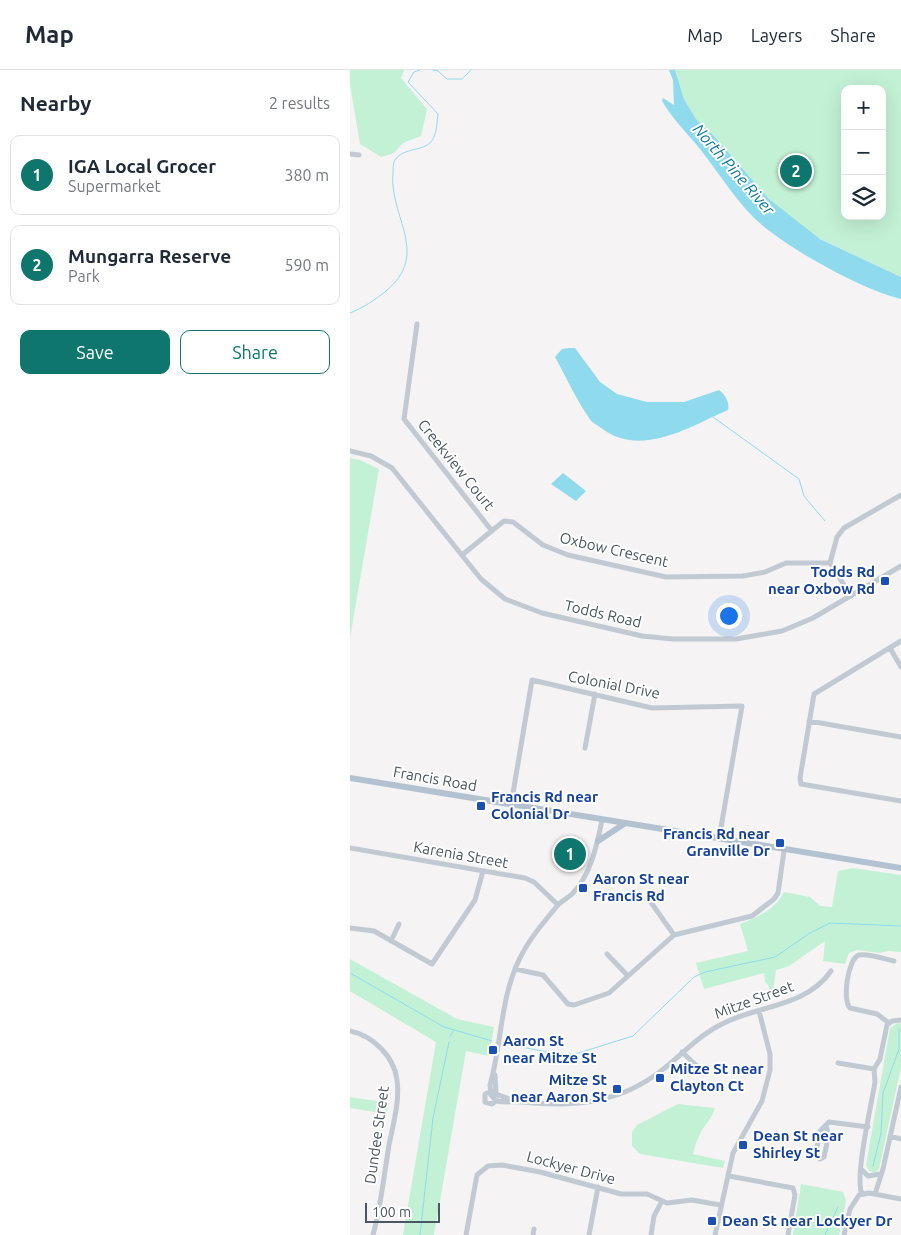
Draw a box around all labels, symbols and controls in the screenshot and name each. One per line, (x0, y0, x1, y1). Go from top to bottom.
text: Map (25, 21, 74, 48)
text: Map (687, 25, 723, 45)
text: Layers (751, 25, 802, 45)
text: Share (830, 25, 876, 45)
map controls (841, 85, 886, 220)
button: + (841, 85, 886, 130)
text: Nearby (20, 91, 91, 115)
text: 2 results (269, 94, 330, 112)
water label: North Pine River (690, 120, 779, 219)
button: − (841, 130, 886, 175)
pin: 2 (780, 152, 812, 190)
text: IGA Local Grocer (68, 155, 216, 177)
text: 1 (32, 166, 42, 184)
text: 380 m (284, 166, 329, 184)
button: layers (841, 175, 886, 220)
text: Supermarket (68, 177, 161, 195)
text: Mungarra Reserve (68, 245, 231, 267)
text: 2 (32, 256, 42, 274)
text: 590 m (284, 256, 329, 274)
text: Park (68, 267, 100, 285)
button: Save (20, 330, 170, 374)
button: Share (180, 330, 330, 374)
street label: Creekview Court (415, 416, 498, 513)
street label: Oxbow Crescent (558, 529, 670, 570)
place label: Todds Rd near Oxbow Rd (768, 563, 875, 597)
marker: Todds Rd near Oxbow Rd (879, 575, 891, 587)
street label: Todds Road (563, 596, 643, 631)
your location (716, 603, 742, 629)
street label: Colonial Drive (567, 667, 662, 702)
street label: Francis Road (392, 763, 478, 794)
place label: Francis Rd near Colonial Dr (491, 788, 599, 822)
marker: Francis Rd near Colonial Dr (475, 800, 487, 812)
place label: Francis Rd near Granville Dr (663, 825, 771, 859)
pin: 1 (554, 835, 586, 873)
marker: Francis Rd near Granville Dr (774, 837, 786, 849)
street label: Karenia Street (412, 838, 510, 871)
place label: Aaron St near Francis Rd (593, 870, 690, 904)
marker: Aaron St near Francis Rd (577, 882, 589, 894)
street label: Mitze Street (712, 977, 796, 1022)
place label: Aaron St near Mitze St (503, 1032, 597, 1066)
marker: Aaron St near Mitze St (487, 1044, 499, 1056)
place label: Mitze St near Clayton Ct (670, 1060, 764, 1094)
place label: Mitze St near Aaron St (511, 1071, 608, 1105)
marker: Mitze St near Clayton Ct (654, 1072, 666, 1084)
marker: Mitze St near Aaron St (611, 1083, 623, 1095)
street label: Dundee Street (361, 1085, 392, 1185)
place label: Dean St near Shirley St (753, 1127, 844, 1161)
marker: Dean St near Shirley St (737, 1139, 749, 1151)
street label: Lockyer Drive (525, 1148, 617, 1188)
scale bar (365, 1200, 440, 1223)
text: 100 m (372, 1204, 411, 1220)
place label: Dean St near Lockyer Dr (722, 1212, 893, 1229)
marker: Dean St near Lockyer Dr (706, 1215, 718, 1227)

